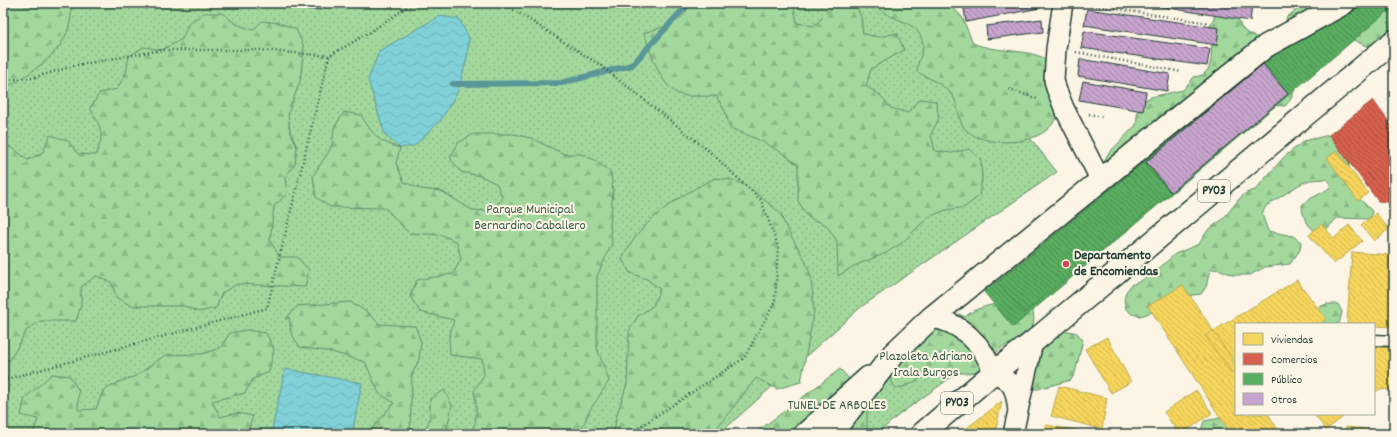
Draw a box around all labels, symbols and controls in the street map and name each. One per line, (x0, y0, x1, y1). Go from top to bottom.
road number: PY03 (1198, 180, 1230, 202)
park label: Parque Municipal Bernardino Caballero (474, 200, 586, 236)
place label: Departamento de Encomiendas (1074, 246, 1159, 282)
marker: Departamento de Encomiendas (1061, 259, 1071, 269)
legend (1235, 323, 1375, 415)
text: Viviendas (1271, 332, 1313, 349)
park label: Plazoleta Adriano Irala Burgos (879, 347, 973, 383)
text: Comercios (1271, 352, 1318, 369)
text: Público (1271, 372, 1302, 389)
road number: PY03 (941, 392, 973, 414)
text: Otros (1271, 392, 1297, 409)
park label: TUNEL DE ARBOLES (788, 396, 886, 416)

